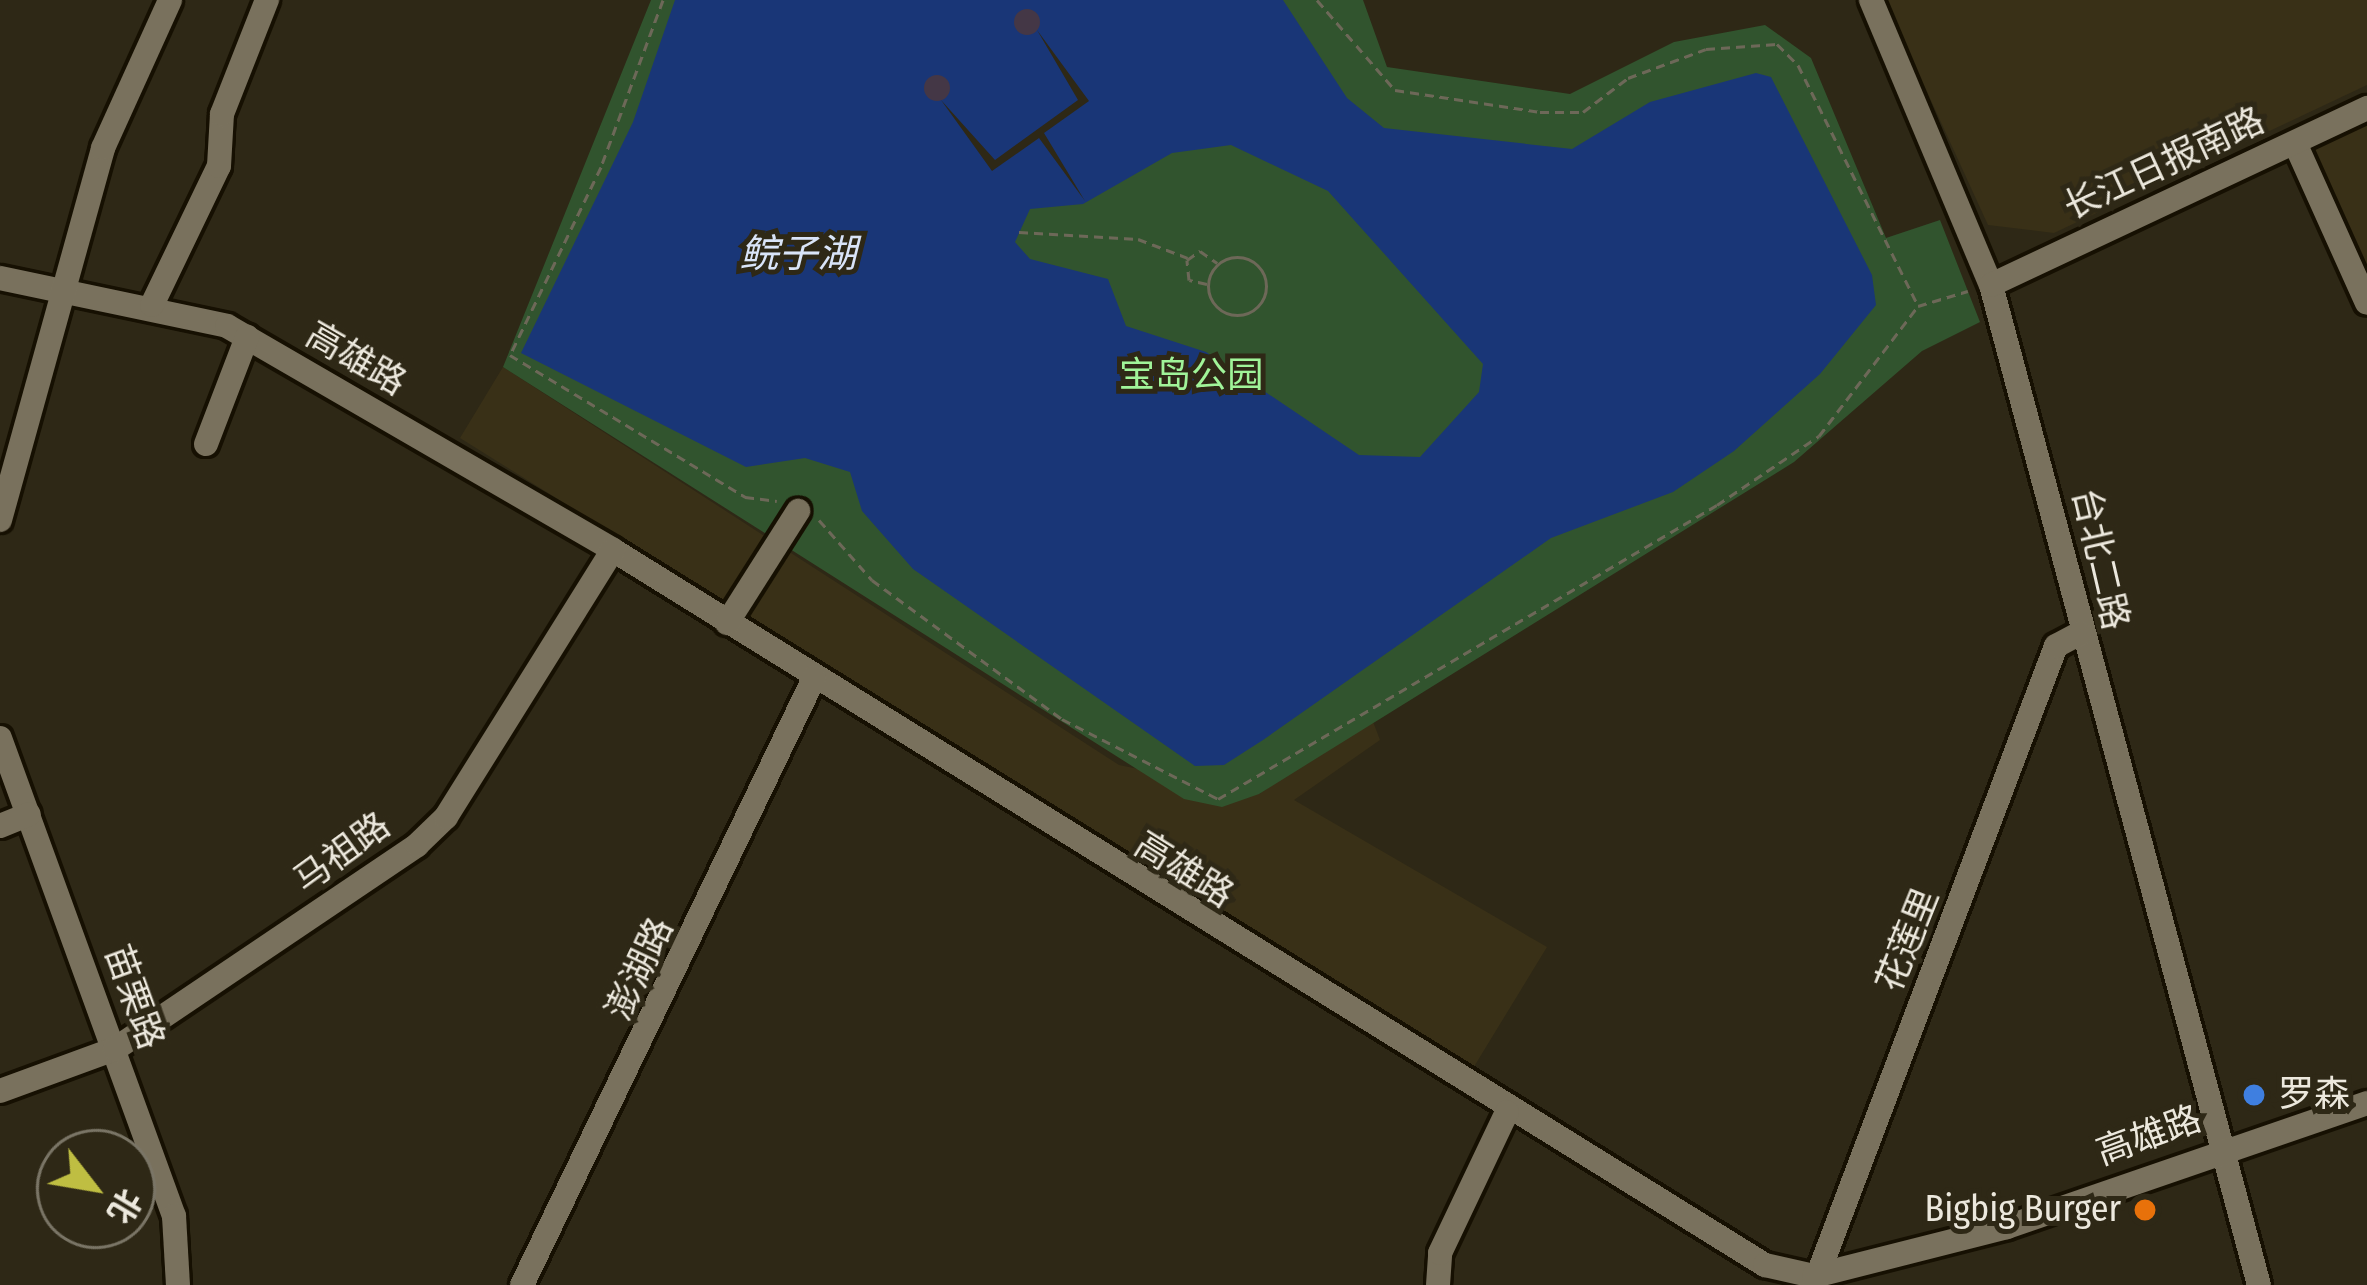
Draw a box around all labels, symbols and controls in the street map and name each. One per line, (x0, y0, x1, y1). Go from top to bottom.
street label: 长江日报南路 (2057, 99, 2271, 229)
water label: 鲩子湖 (740, 231, 856, 277)
street label: 高雄路 (298, 313, 414, 405)
park label: 宝岛公园 (1119, 354, 1263, 398)
street label: 台北二路 (2063, 484, 2137, 634)
street label: 马祖路 (286, 804, 398, 902)
street label: 高雄路 (1127, 823, 1241, 917)
street label: 花莲里 (1868, 882, 1948, 998)
street label: 澎湖路 (598, 911, 682, 1027)
street label: 苗栗路 (95, 939, 173, 1055)
place label: 罗森 (2278, 1073, 2350, 1117)
marker: 罗森 (2241, 1082, 2267, 1108)
street label: 高雄路 (2091, 1097, 2207, 1175)
north arrow (36, 1129, 156, 1249)
text: 北 (99, 1182, 150, 1230)
place label: Bigbig Burger (1924, 1188, 2121, 1232)
marker: Bigbig Burger (2132, 1197, 2158, 1223)

